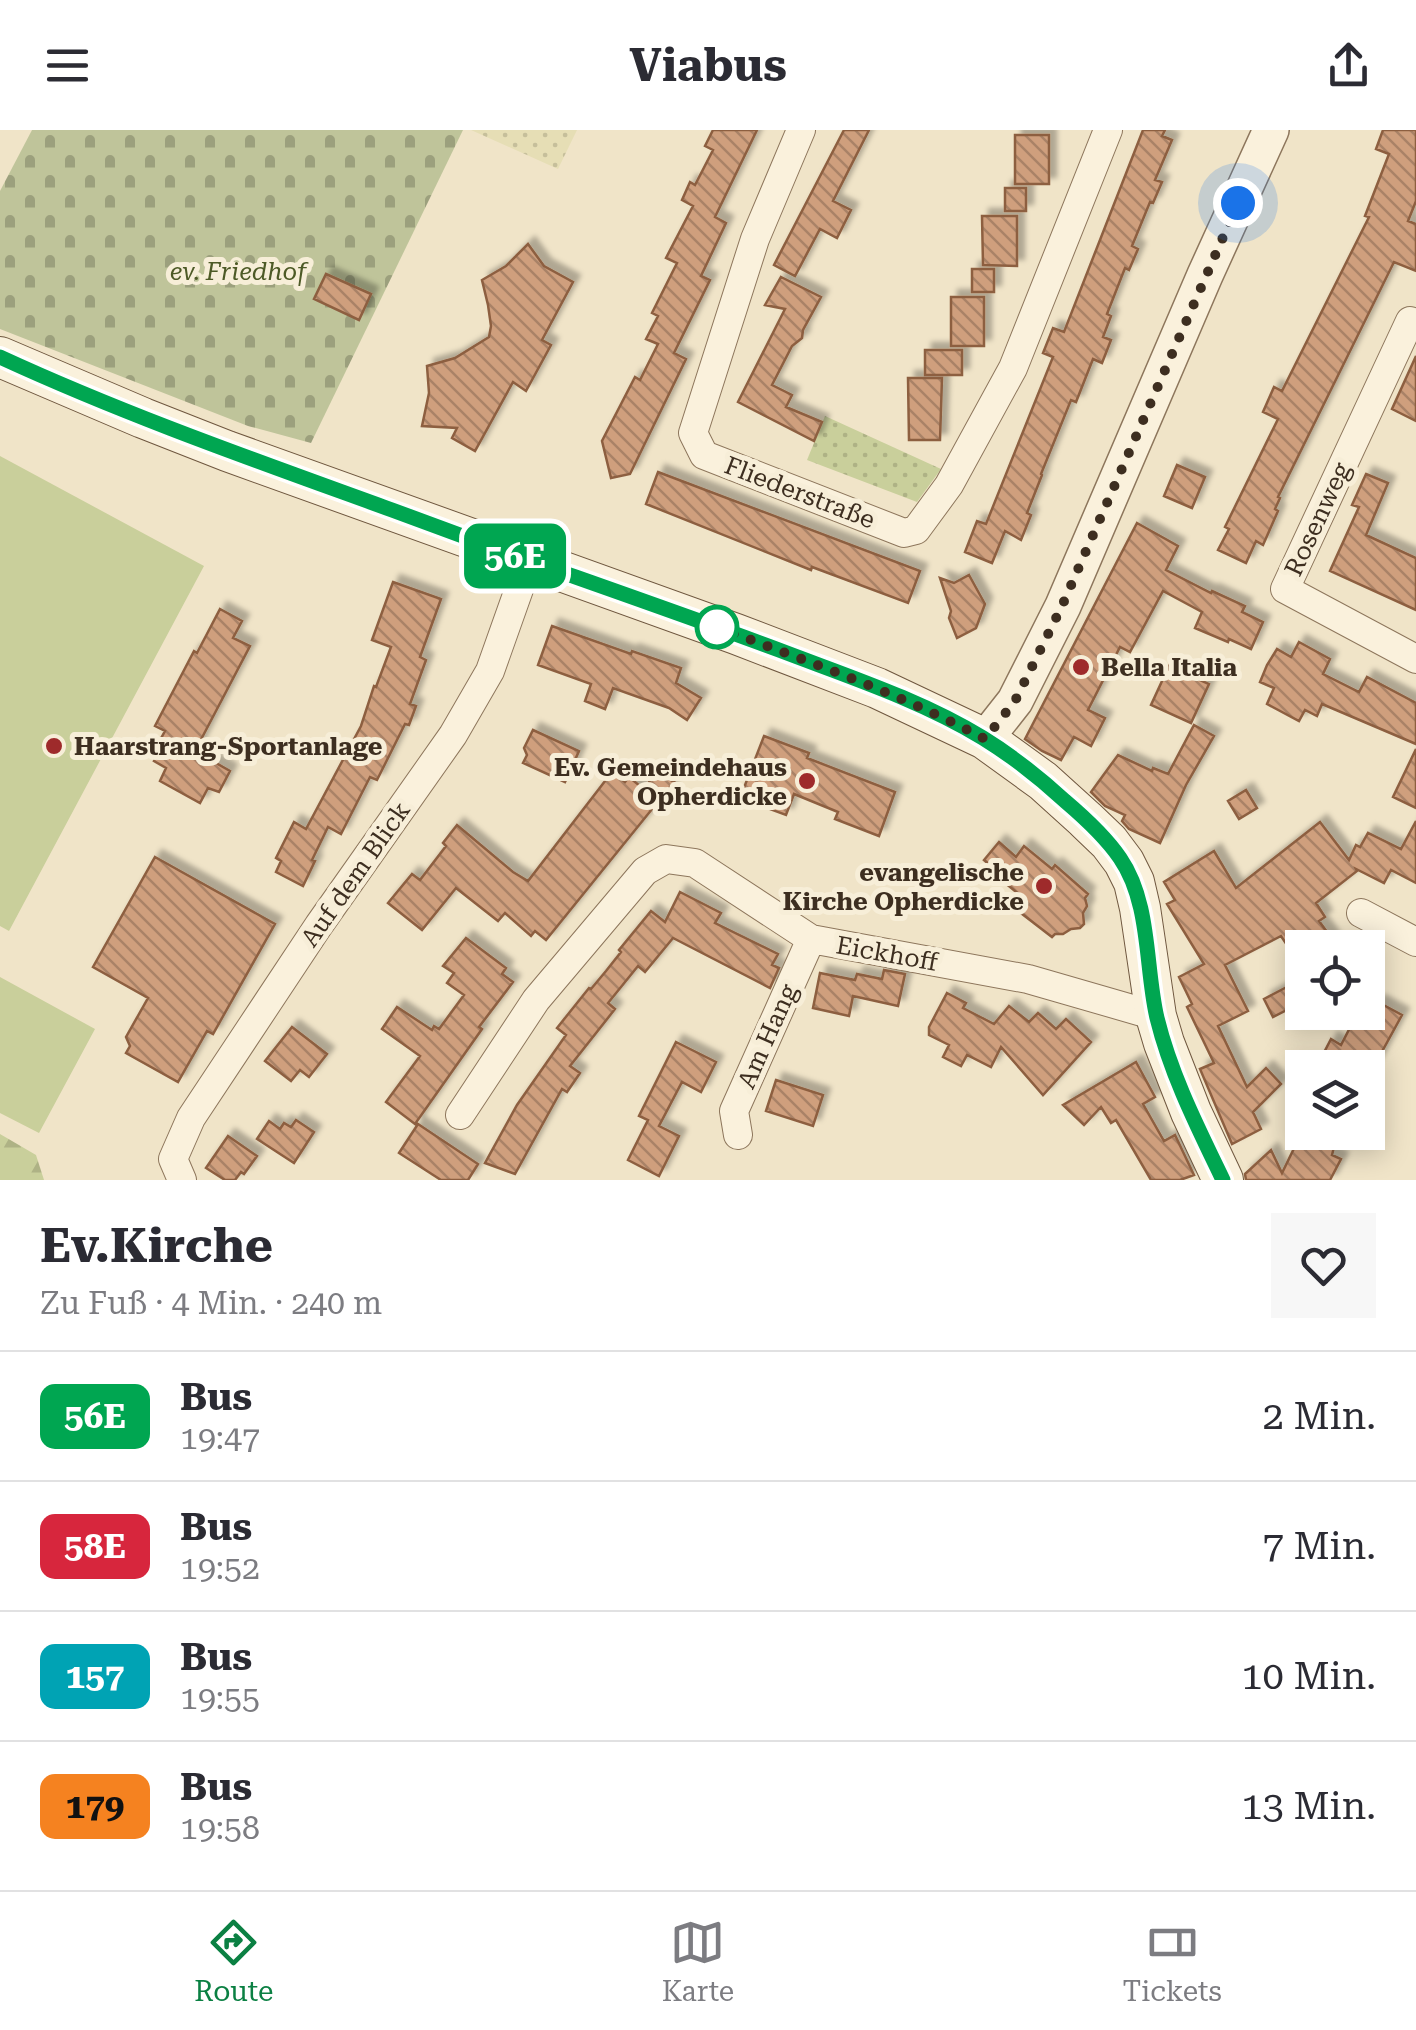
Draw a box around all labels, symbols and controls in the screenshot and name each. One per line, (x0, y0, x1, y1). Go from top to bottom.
icon: menu (40, 38, 95, 93)
icon: share (1321, 38, 1376, 93)
text: Viabus (629, 39, 787, 92)
your location (1213, 178, 1263, 228)
park label: ev. Friedhof (170, 257, 309, 286)
street label: Fliederstraße (721, 450, 879, 534)
street label: Rosenweg (1279, 457, 1357, 580)
line badge: 56E (458, 524, 572, 588)
text: 56E (484, 536, 546, 577)
unlabelled marker (696, 606, 738, 648)
place label: Bella Italia (1101, 653, 1237, 682)
marker: Bella Italia (1070, 656, 1092, 678)
place label: Haarstrang-Sportanlage (74, 732, 382, 761)
marker: Haarstrang-Sportanlage (43, 735, 65, 757)
place label: Ev. Gemeindehaus Opherdicke (554, 753, 787, 811)
marker: Ev. Gemeindehaus Opherdicke (796, 770, 818, 792)
street label: Auf dem Blick (295, 796, 416, 952)
place label: evangelische Kirche Opherdicke (783, 858, 1024, 916)
marker: evangelische Kirche Opherdicke (1033, 875, 1055, 897)
street label: Eickhoff (834, 930, 941, 977)
map controls (1285, 930, 1385, 1150)
button: locate (1285, 930, 1385, 1030)
street label: Am Hang (732, 979, 804, 1093)
button: layers (1285, 1050, 1385, 1150)
button: heart (1271, 1213, 1376, 1318)
text: Ev.Kirche (40, 1218, 273, 1274)
text: Zu Fuß · 4 Min. · 240 m (40, 1284, 382, 1322)
text: Bus (180, 1375, 252, 1419)
text: 2 Min. (1262, 1394, 1376, 1438)
text: 56E (64, 1396, 126, 1437)
text: 19:47 (180, 1419, 260, 1457)
text: Bus (180, 1505, 252, 1549)
text: 7 Min. (1262, 1524, 1376, 1568)
text: 58E (64, 1526, 126, 1567)
text: 19:52 (180, 1549, 260, 1587)
text: Bus (180, 1635, 252, 1679)
text: 10 Min. (1241, 1654, 1376, 1698)
text: 157 (66, 1656, 124, 1697)
text: 19:55 (180, 1679, 260, 1717)
text: Bus (180, 1765, 252, 1809)
text: 13 Min. (1241, 1784, 1376, 1828)
text: 179 (66, 1786, 124, 1827)
text: 19:58 (180, 1809, 260, 1847)
tab: Route (194, 1915, 273, 2008)
tab: Karte (662, 1915, 734, 2008)
tab: Tickets (1122, 1915, 1222, 2008)

